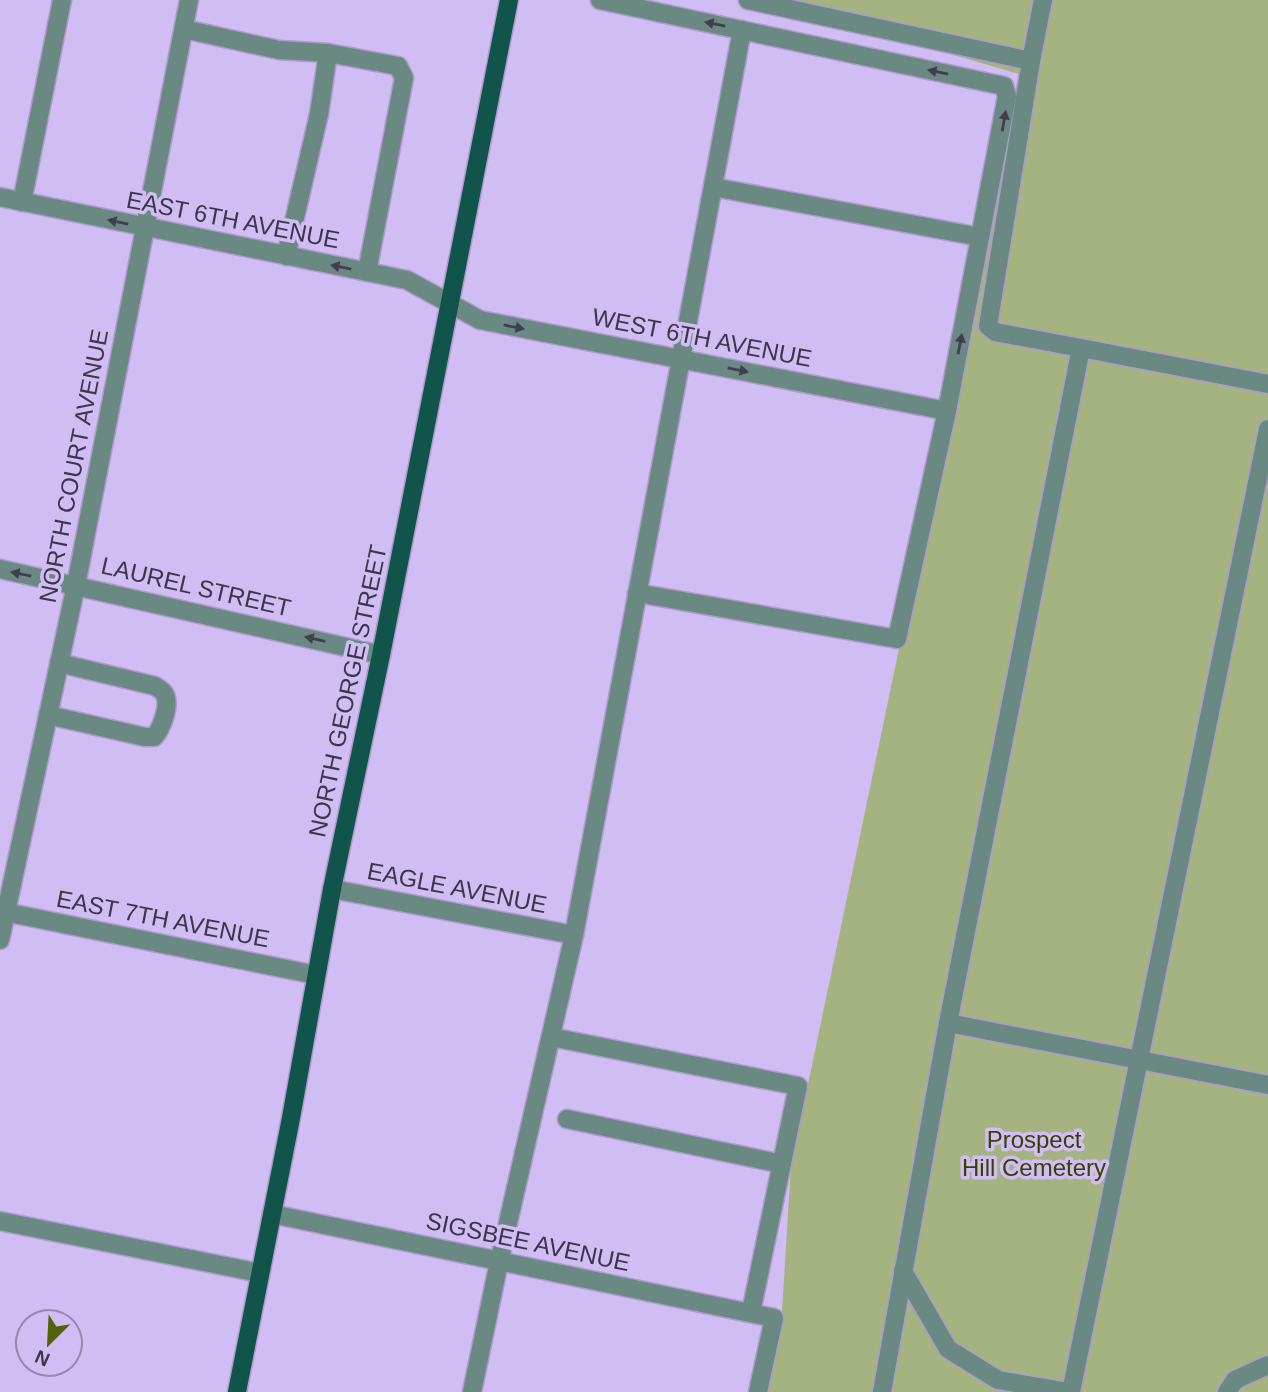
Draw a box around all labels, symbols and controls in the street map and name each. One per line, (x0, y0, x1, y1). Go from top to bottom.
one-way arrow (704, 19, 726, 30)
one-way arrow (927, 66, 949, 77)
one-way arrow (998, 110, 1009, 132)
street label: EAST 6TH AVENUE (124, 186, 342, 253)
one-way arrow (107, 217, 129, 228)
one-way arrow (330, 261, 352, 272)
street label: WEST 6TH AVENUE (590, 303, 814, 372)
one-way arrow (503, 321, 525, 332)
street label: NORTH COURT AVENUE (34, 327, 113, 605)
one-way arrow (955, 333, 966, 355)
one-way arrow (727, 365, 749, 376)
street label: NORTH GEORGE STREET (303, 542, 392, 840)
street label: LAUREL STREET (99, 552, 294, 622)
one-way arrow (10, 568, 32, 579)
one-way arrow (304, 634, 326, 645)
street label: EAGLE AVENUE (365, 857, 549, 918)
street label: EAST 7TH AVENUE (54, 885, 272, 952)
park label: Prospect Hill Cemetery (962, 1126, 1106, 1181)
street label: SIGSBEE AVENUE (424, 1207, 632, 1276)
north arrow (14, 1308, 84, 1378)
text: N (32, 1346, 53, 1370)

